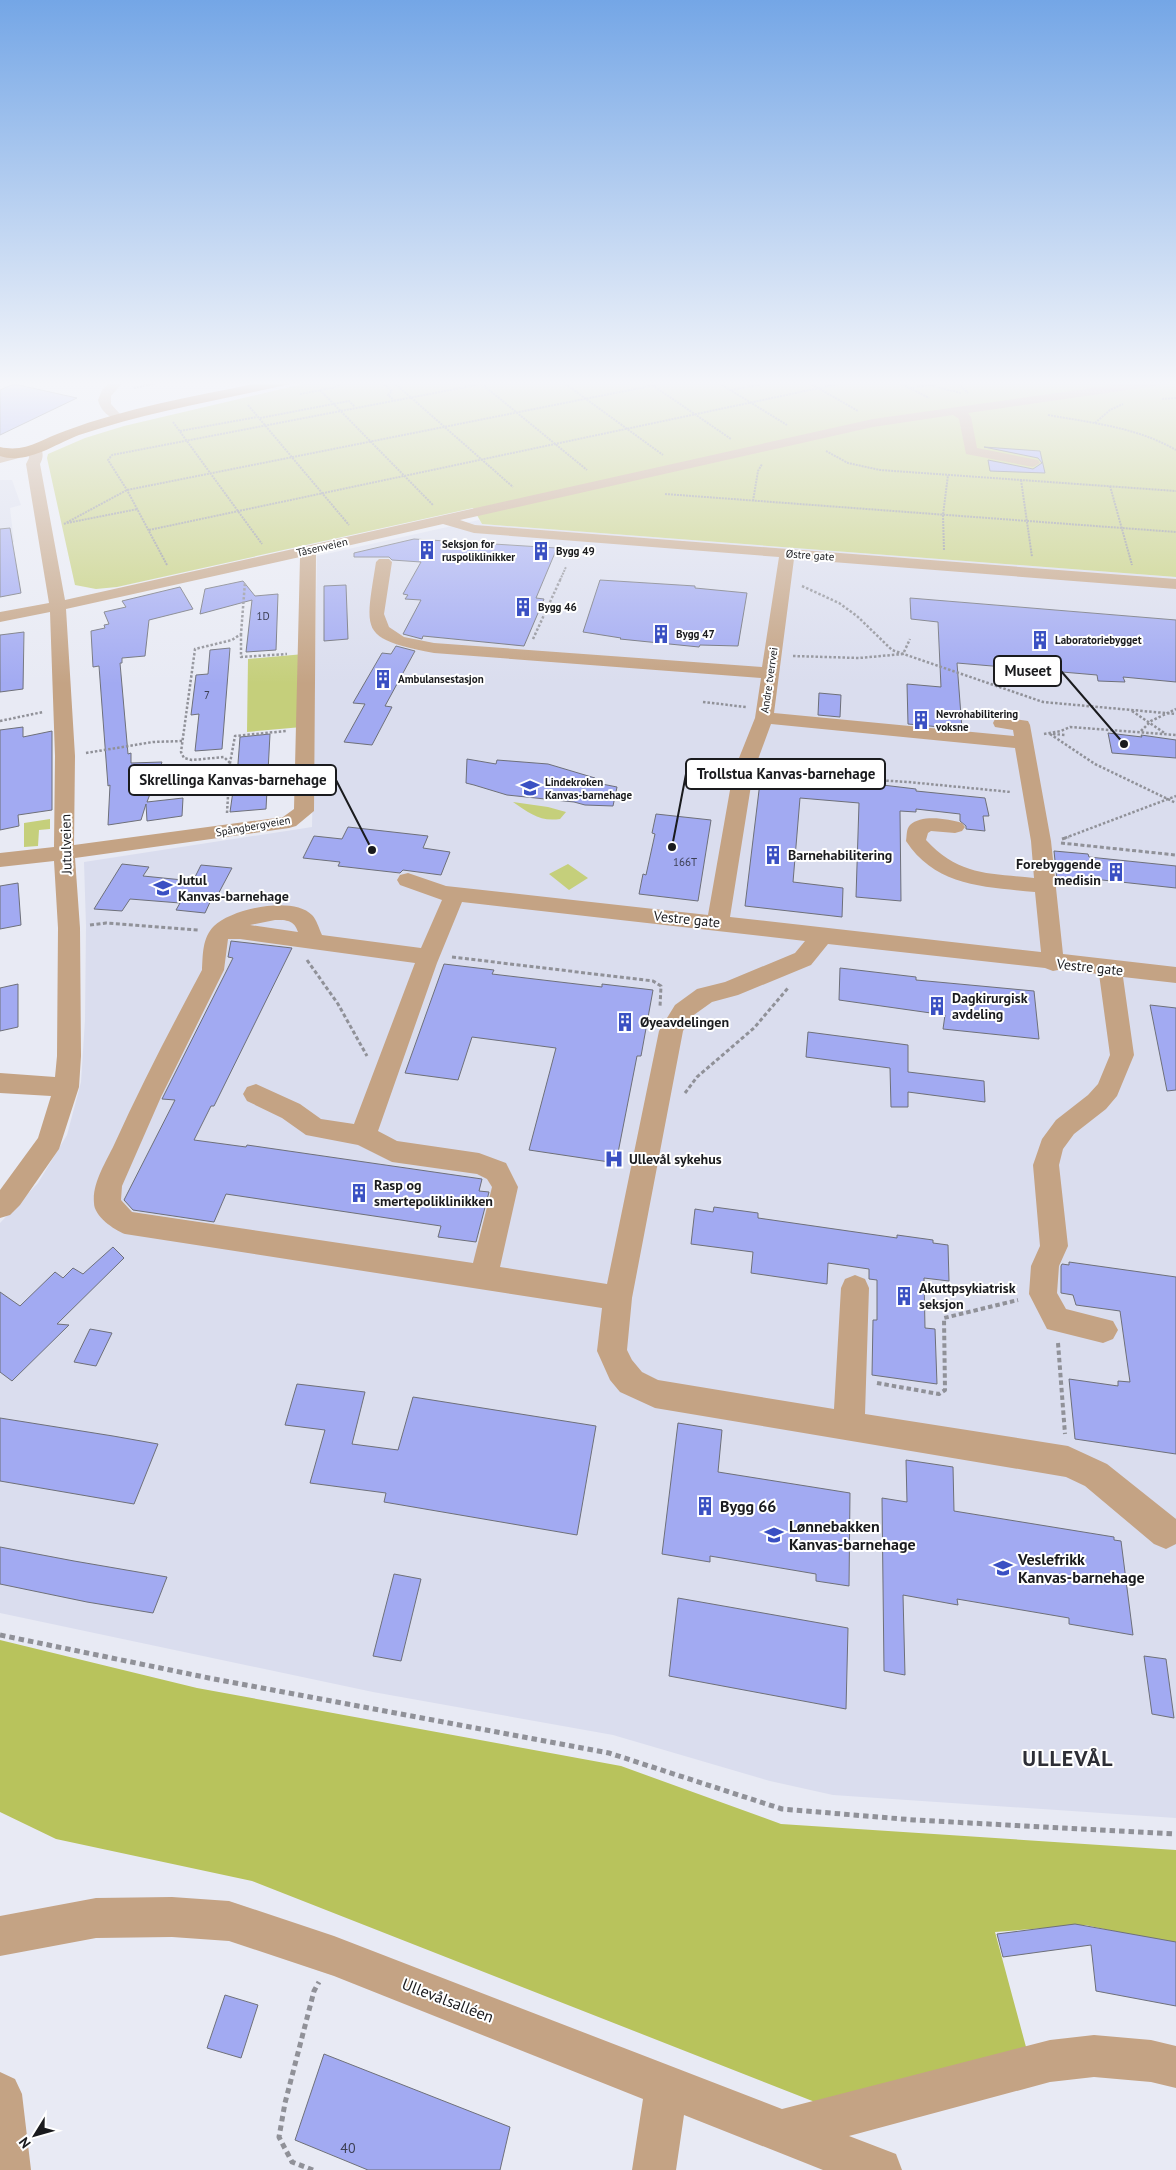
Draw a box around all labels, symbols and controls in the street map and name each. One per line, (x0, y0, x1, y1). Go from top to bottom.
street label: Tåsenveien (295, 534, 349, 560)
place label: Seksjon for ruspoliklinikker (442, 537, 515, 564)
building icon: Seksjon for ruspoliklinikker (416, 539, 438, 561)
building icon: Bygg 49 (530, 540, 552, 562)
place label: Bygg 49 (556, 544, 595, 558)
street label: Østre gate (785, 546, 835, 564)
building icon: Bygg 46 (512, 596, 534, 618)
place label: Bygg 46 (538, 600, 577, 614)
house number: 1D (256, 609, 270, 623)
building icon: Bygg 47 (650, 623, 672, 645)
place label: Bygg 47 (676, 627, 715, 641)
building icon: Laboratoriebygget (1029, 629, 1051, 651)
place label: Laboratoriebygget (1055, 633, 1142, 647)
street label: Andre tverrvei (757, 646, 781, 714)
callout: Museet (994, 656, 1061, 686)
text: Museet (1005, 661, 1052, 680)
building icon: Ambulansestasjon (372, 668, 394, 690)
place label: Ambulansestasjon (398, 672, 484, 686)
house number: 7 (204, 688, 210, 702)
place label: Nevrohabilitering voksne (935, 707, 1018, 734)
building icon: Nevrohabilitering voksne (910, 709, 932, 731)
callout: Trollstua Kanvas-barnehage (686, 759, 885, 789)
text: Trollstua Kanvas-barnehage (697, 764, 876, 783)
callout: Skrellinga Kanvas-barnehage (129, 765, 336, 795)
text: Skrellinga Kanvas-barnehage (139, 770, 327, 789)
place label: Lindekroken Kanvas-barnehage (545, 775, 632, 802)
school or university icon: Lindekroken Kanvas-barnehage (519, 777, 541, 799)
street label: Spångbergveien (215, 813, 291, 839)
street label: Jutulveien (56, 814, 76, 875)
building icon: Barnehabilitering (762, 844, 784, 866)
place label: Barnehabilitering (788, 846, 892, 864)
house number: 166T (673, 855, 697, 869)
place label: Forebyggende medisin (1016, 855, 1101, 889)
building icon: Forebyggende medisin (1105, 861, 1127, 883)
place label: Jutul Kanvas-barnehage (177, 871, 289, 905)
school or university icon: Jutul Kanvas-barnehage (152, 877, 174, 899)
street label: Vestre gate (652, 906, 721, 931)
street label: Vestre gate (1055, 954, 1124, 979)
place label: Dagkirurgisk avdeling (952, 989, 1028, 1023)
building icon: Dagkirurgisk avdeling (926, 995, 948, 1017)
building icon: Øyeavdelingen (614, 1011, 636, 1033)
place label: Øyeavdelingen (640, 1013, 729, 1031)
hospital icon: Ullevål sykehus (603, 1148, 625, 1170)
place label: Ullevål sykehus (629, 1150, 722, 1168)
place label: Rasp og smertepoliklinikken (374, 1176, 493, 1210)
building icon: Rasp og smertepoliklinikken (348, 1182, 370, 1204)
place label: Akuttpsykiatrisk seksjon (919, 1279, 1016, 1313)
building icon: Akuttpsykiatrisk seksjon (893, 1285, 915, 1307)
building icon: Bygg 66 (694, 1495, 716, 1517)
place label: Bygg 66 (720, 1496, 776, 1516)
place label: Lønnebakken Kanvas-barnehage (789, 1516, 916, 1554)
school or university icon: Lønnebakken Kanvas-barnehage (763, 1524, 785, 1546)
place label: Veslefrikk Kanvas-barnehage (1017, 1549, 1145, 1587)
school or university icon: Veslefrikk Kanvas-barnehage (992, 1557, 1014, 1579)
district label: ULLEVÅL (1022, 1744, 1114, 1772)
street label: Ullevålsalléen (399, 1973, 497, 2027)
north arrow (10, 2110, 60, 2160)
text: N (15, 2134, 35, 2152)
house number: 40 (340, 2139, 356, 2157)

